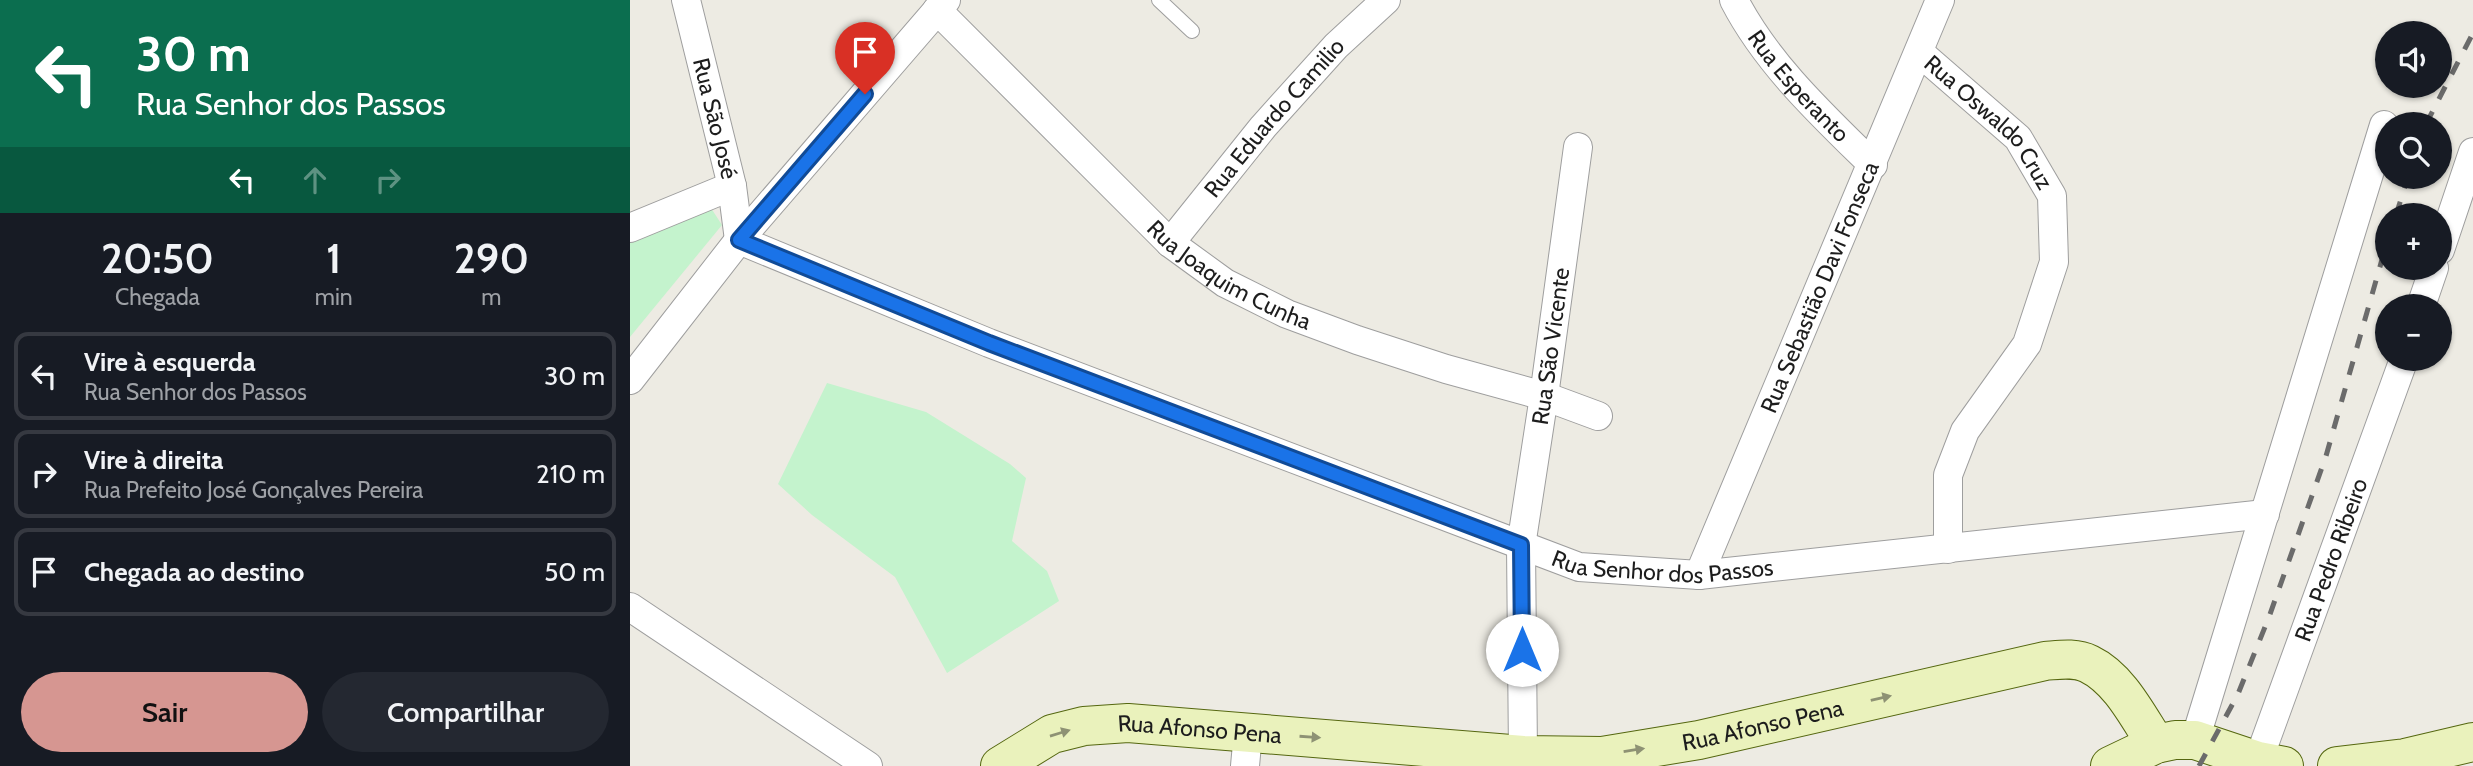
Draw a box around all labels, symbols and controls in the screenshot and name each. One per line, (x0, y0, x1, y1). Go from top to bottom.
map controls (2375, 21, 2452, 371)
button: sound (2375, 21, 2452, 98)
pin (835, 22, 895, 94)
text: 30 m (136, 24, 251, 83)
street label: Rua Esperanto (1742, 25, 1855, 148)
icon: left (21, 28, 112, 119)
street label: Rua Eduardo Camilio (1198, 32, 1350, 203)
icon: arrive (846, 33, 884, 71)
street label: Rua Oswaldo Cruz (1919, 49, 2059, 195)
street label: Rua São José (687, 55, 744, 182)
text: Rua Senhor dos Passos (136, 84, 446, 123)
button: search (2375, 112, 2452, 189)
street label: Rua Sebastião Davi Fonseca (1755, 157, 1885, 417)
icon: left (223, 161, 261, 199)
icon: ahead (296, 161, 334, 199)
icon: right (369, 161, 407, 199)
button: + (2375, 203, 2452, 280)
street label: Rua Joaquim Cunha (1141, 214, 1315, 336)
text: 20:50 (101, 232, 214, 284)
text: 1 (326, 232, 341, 284)
text: 290 (454, 232, 529, 284)
street label: Rua São Vicente (1526, 266, 1575, 427)
text: Chegada (115, 283, 200, 311)
text: min (315, 283, 353, 311)
text: m (481, 283, 501, 311)
button: − (2375, 294, 2452, 371)
text: Vire à esquerda (84, 346, 256, 378)
icon: left (25, 357, 63, 395)
text: 30 m (544, 360, 605, 392)
text: Rua Senhor dos Passos (84, 378, 307, 406)
text: Vire à direita (84, 444, 224, 476)
icon: right (25, 455, 63, 493)
text: 210 m (536, 458, 605, 490)
street label: Rua Pedro Ribeiro (2289, 474, 2374, 645)
text: Rua Prefeito José Gonçalves Pereira (84, 476, 423, 504)
street label: Rua Senhor dos Passos (1548, 544, 1775, 589)
icon: arrive (25, 553, 63, 591)
text: Chegada ao destino (84, 556, 304, 588)
text: 50 m (544, 556, 605, 588)
position arrow (1485, 613, 1559, 687)
button: Sair (21, 672, 308, 752)
button: Compartilhar (322, 672, 609, 752)
one-way arrow (1870, 693, 1892, 704)
street label: Rua Afonso Pena (1680, 694, 1846, 757)
street label: Rua Afonso Pena (1117, 709, 1283, 749)
one-way arrow (1049, 728, 1070, 738)
one-way arrow (1299, 732, 1321, 743)
one-way arrow (1623, 744, 1645, 755)

